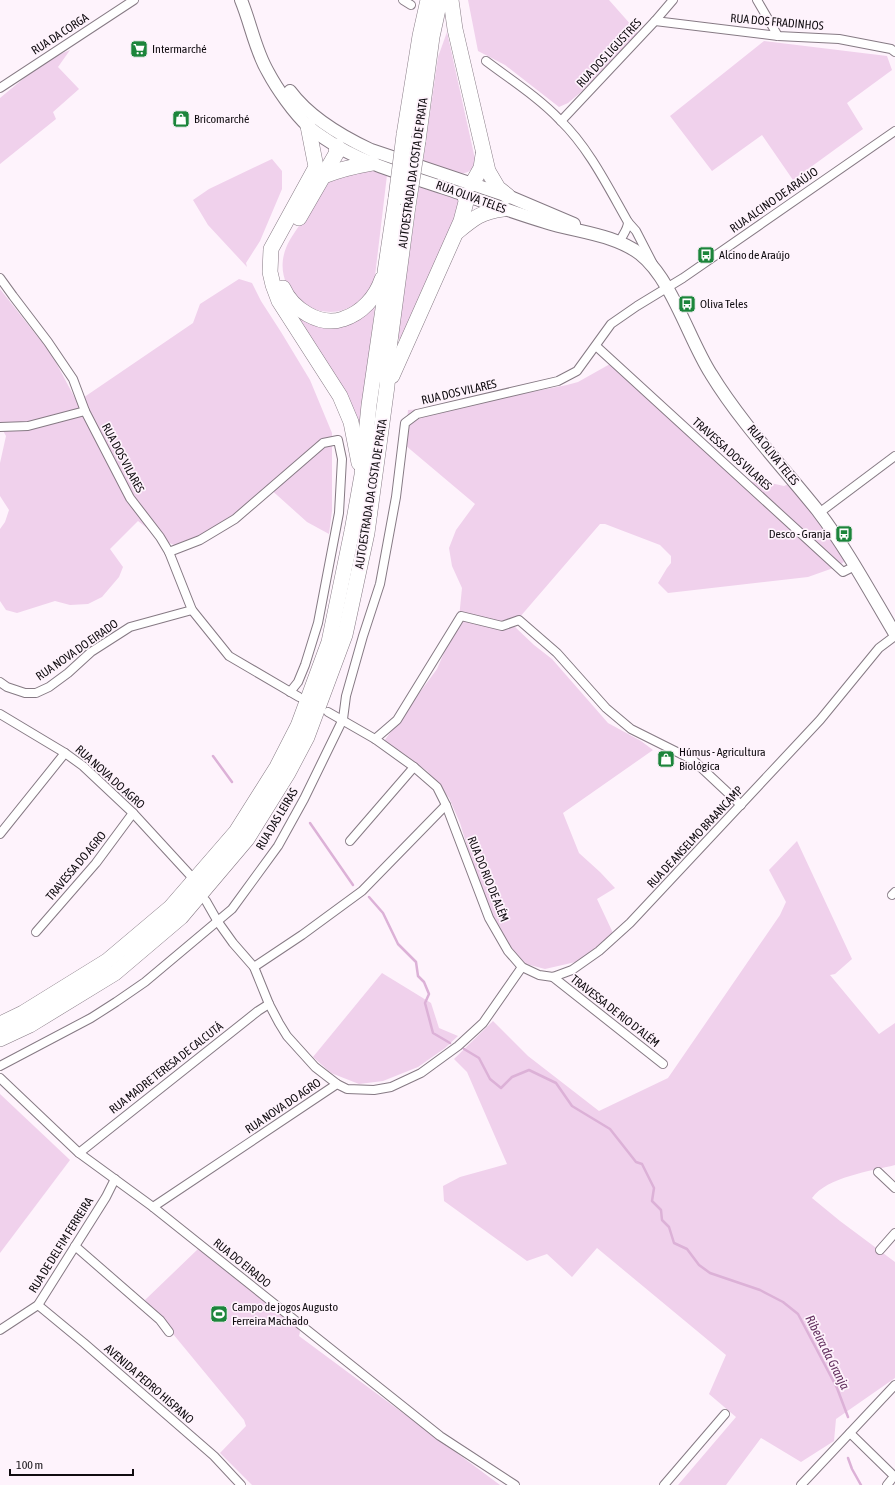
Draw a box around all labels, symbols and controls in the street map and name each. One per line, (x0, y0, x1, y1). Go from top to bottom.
street label: RUA DA CORGA (29, 10, 91, 58)
street label: RUA DOS FRADINHOS (730, 11, 824, 33)
street label: RUA DOS LIGUSTRES (574, 16, 644, 90)
supermarket icon: Intermarché (129, 39, 149, 59)
place label: Intermarché (152, 42, 207, 56)
street label: AUTOESTRADA DA COSTA DE PRATA (396, 97, 431, 249)
shop icon: Bricomarché (171, 109, 191, 129)
place label: Bricomarché (194, 112, 250, 126)
street label: RUA ALCINO DE ARAÚJO (727, 164, 821, 236)
street label: RUA OLIVA TELES (434, 178, 508, 216)
bus stop icon: Alcino de Araújo (696, 245, 716, 265)
place label: Alcino de Araújo (719, 248, 790, 262)
bus stop icon: Oliva Teles (677, 294, 697, 314)
place label: Oliva Teles (700, 297, 748, 311)
street label: RUA DOS VILARES (420, 377, 498, 407)
street label: TRAVESSA DOS VILARES (690, 415, 774, 493)
street label: AUTOESTRADA DA COSTA DE PRATA (352, 418, 390, 570)
street label: RUA DOS VILARES (99, 421, 147, 495)
street label: RUA OLIVA TELES (744, 422, 802, 488)
bus stop icon: Desco - Granja (834, 524, 854, 544)
place label: Desco - Granja (769, 527, 831, 541)
street label: RUA NOVA DO EIRADO (33, 616, 121, 684)
street label: RUA NOVA DO AGRO (73, 742, 147, 812)
place label: Húmus - Agricultura Biológica (679, 745, 766, 773)
shop icon: Húmus - Agricultura Biológica (656, 749, 676, 769)
street label: RUA DE ANSELMO BRAANCAMP (644, 783, 746, 891)
street label: RUA DAS LEIRAS (253, 786, 301, 852)
street label: TRAVESSA DO AGRO (43, 829, 109, 903)
street label: RUA DO RIO DE ALÉM (464, 834, 512, 924)
street label: TRAVESSA DE RIO D´ALÉM (568, 972, 662, 1050)
street label: RUA MADRE TERESA DE CALCUTÁ (106, 1019, 226, 1117)
street label: RUA NOVA DO AGRO (243, 1076, 323, 1136)
street label: RUA DE DELFIM FERREIRA (26, 1194, 96, 1295)
street label: RUA DO EIRADO (210, 1236, 274, 1290)
place label: Campo de jogos Augusto Ferreira Machado (232, 1300, 338, 1328)
sports icon: Campo de jogos Augusto Ferreira Machado (209, 1304, 229, 1324)
water label: Ribeira da Granja (802, 1312, 853, 1392)
street label: AVENIDA PEDRO HISPANO (102, 1341, 196, 1427)
scale bar (10, 1451, 133, 1477)
text: 100 m (16, 1458, 43, 1472)

